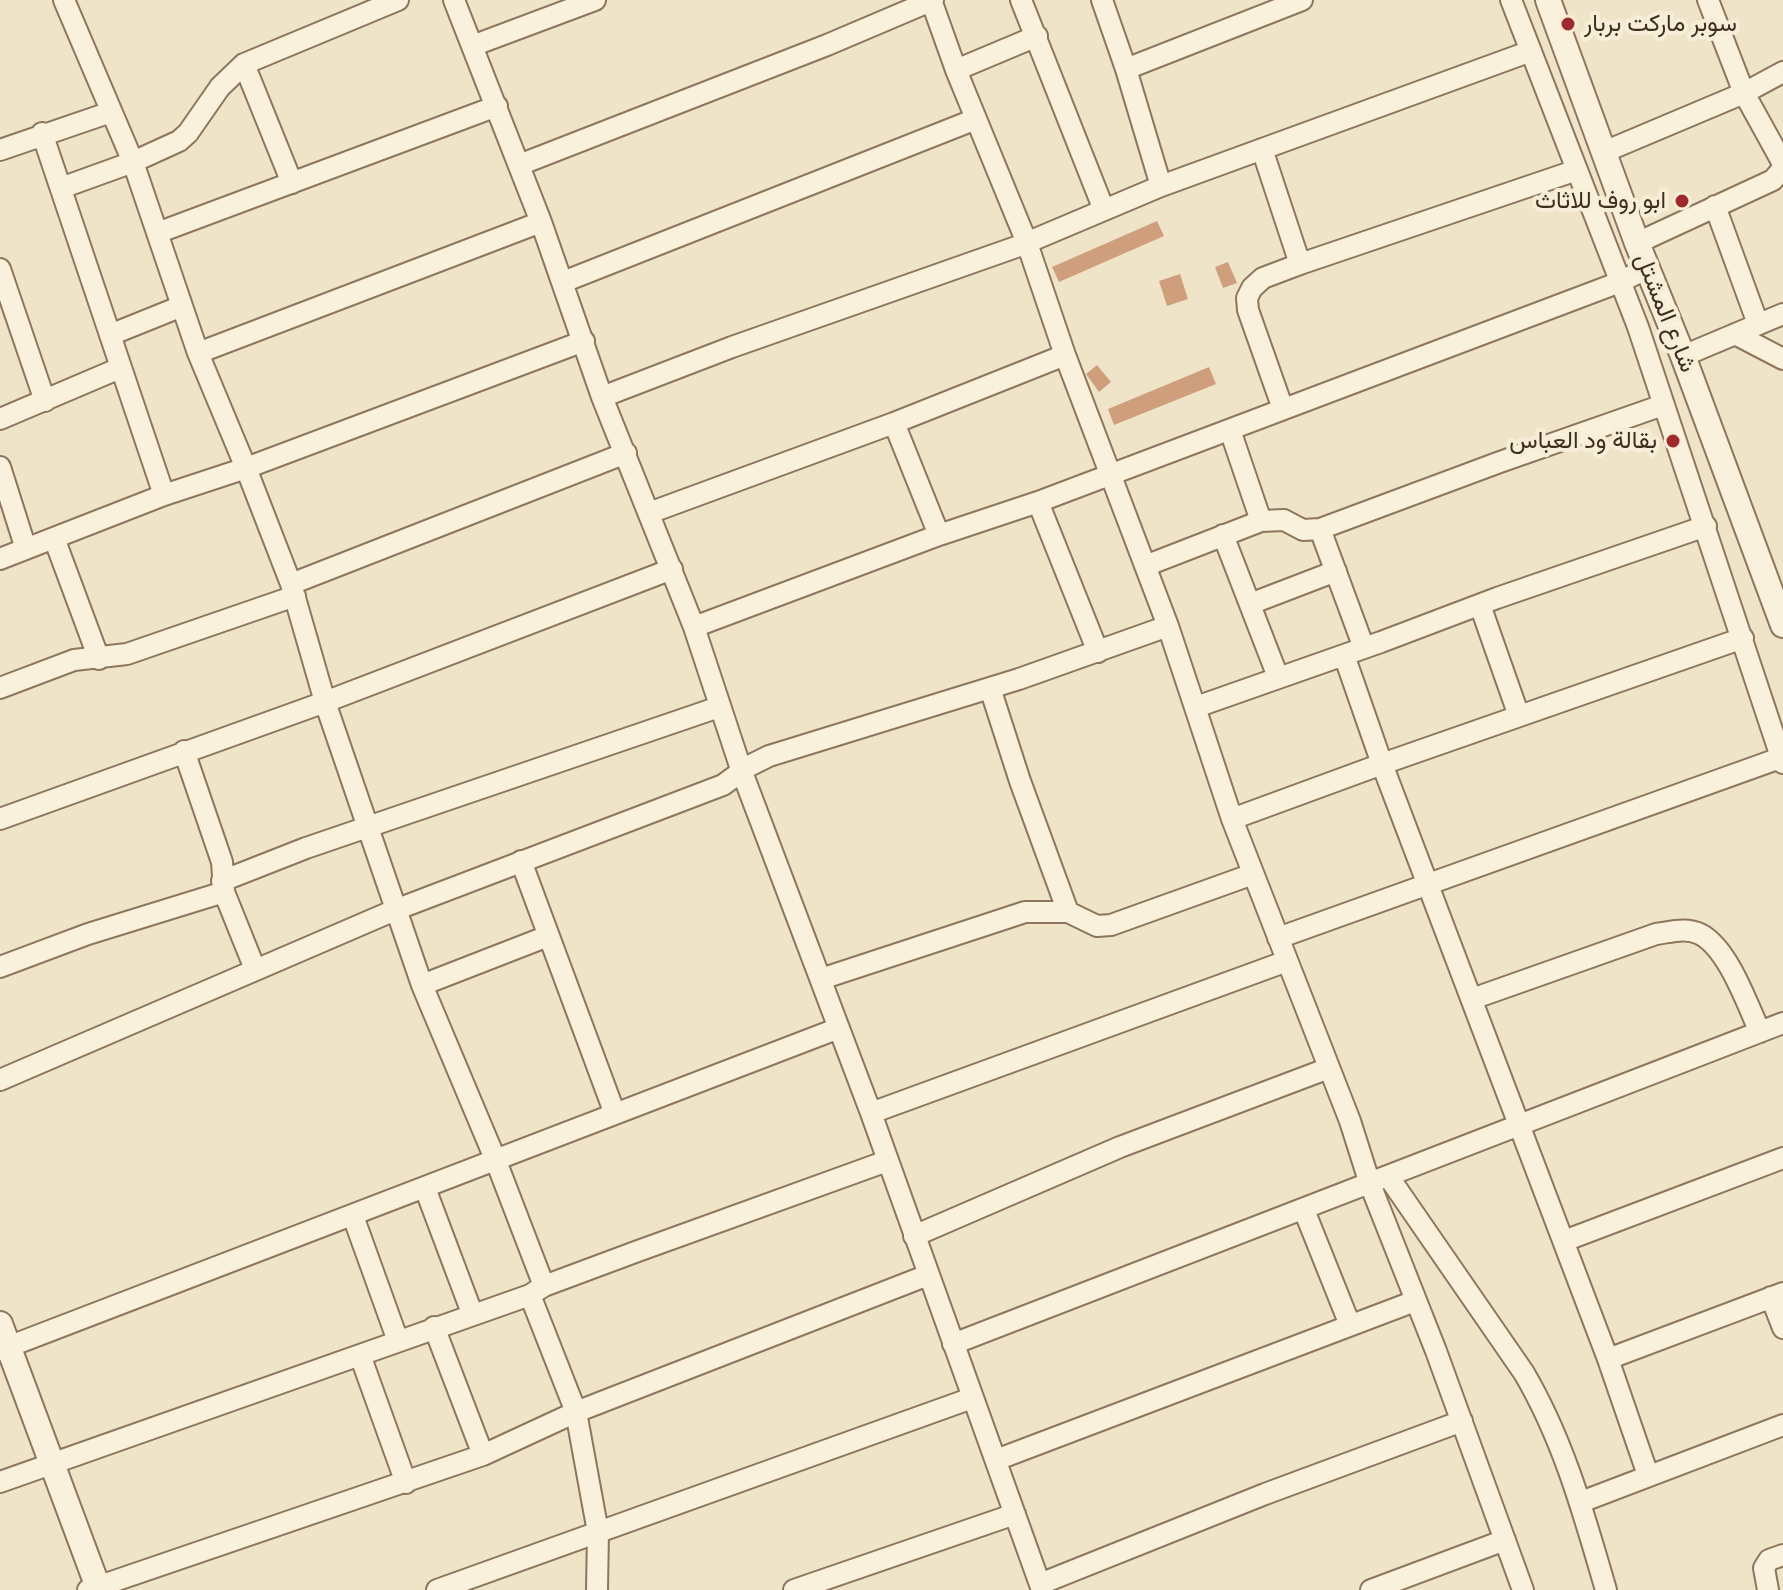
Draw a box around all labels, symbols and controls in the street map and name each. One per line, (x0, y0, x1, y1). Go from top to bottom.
place label: سوبر ماركت بربار (1584, 10, 1737, 38)
marker: سوبر ماركت بربار (1559, 15, 1577, 33)
place label: ابو روف للاثاث (1535, 187, 1666, 215)
marker: ابو روف للاثاث (1673, 192, 1691, 210)
street label: شارع المشتل (1628, 249, 1702, 377)
place label: بقالة ود العباس (1509, 427, 1657, 455)
marker: بقالة ود العباس (1664, 432, 1682, 450)

